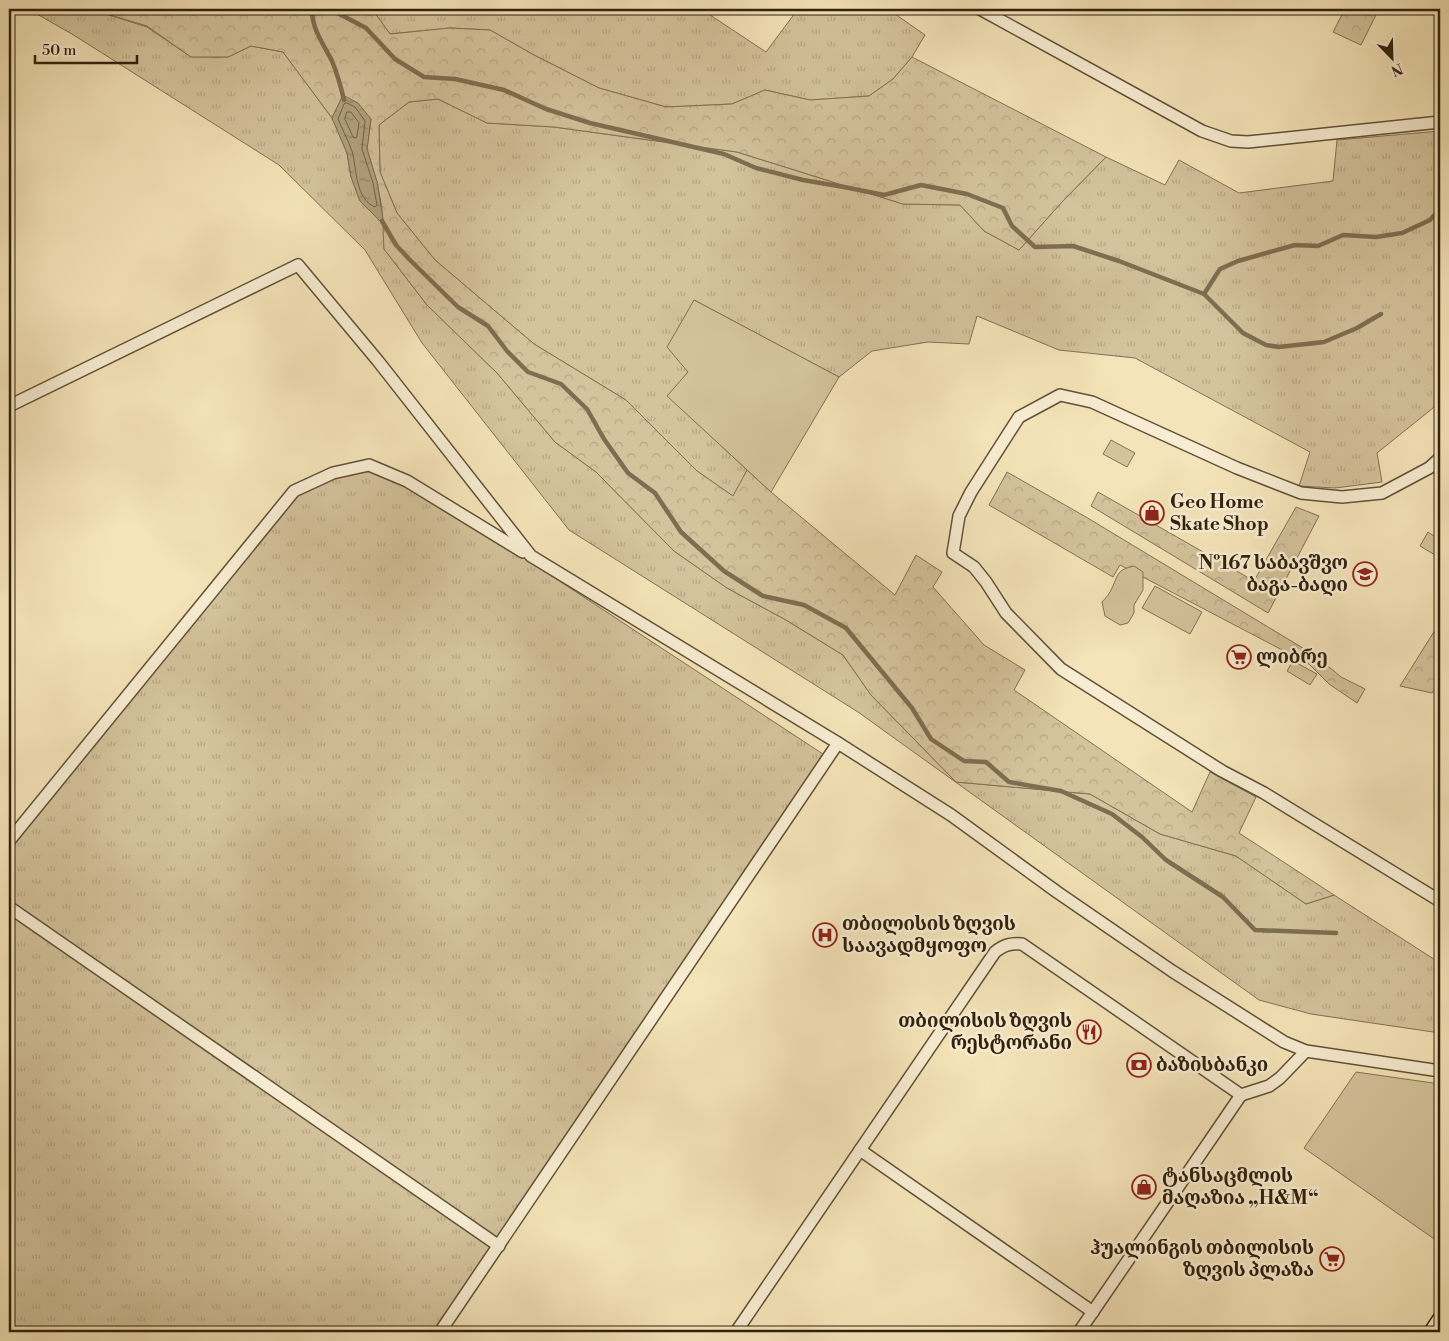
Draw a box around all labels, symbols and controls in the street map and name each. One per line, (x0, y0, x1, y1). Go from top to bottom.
scale bar (35, 32, 138, 64)
north arrow (1366, 32, 1416, 82)
text: 50 m (42, 41, 76, 60)
text: N (1388, 59, 1405, 79)
place label: Geo Home Skate Shop (1170, 490, 1269, 536)
shop icon: Geo Home Skate Shop (1139, 500, 1165, 526)
place label: №167 საბავშვო ბაგა-ბაღი (1198, 551, 1348, 597)
school or university icon: №167 საბავშვო ბაგა-ბაღი (1352, 561, 1378, 587)
supermarket icon: ლიბრე (1226, 644, 1252, 670)
place label: ლიბრე (1256, 645, 1328, 669)
place label: თბილისის ზღვის საავადმყოფო (842, 912, 1016, 958)
hospital icon: თბილისის ზღვის საავადმყოფო (812, 922, 838, 948)
place label: თბილისის ზღვის რესტორანი (898, 1009, 1072, 1055)
restaurant icon: თბილისის ზღვის რესტორანი (1076, 1019, 1102, 1045)
bank icon: ბაზისბანკი (1126, 1052, 1152, 1078)
place label: ბაზისბანკი (1156, 1053, 1268, 1077)
place label: ტანსაცმლის მაღაზია „H&M“ (1162, 1164, 1319, 1210)
shop icon: ტანსაცმლის მაღაზია „H&M“ (1131, 1174, 1157, 1200)
place label: ჰუალინგის თბილისის ზღვის პლაზა (1090, 1236, 1314, 1282)
supermarket icon: ჰუალინგის თბილისის ზღვის პლაზა (1319, 1246, 1345, 1272)

